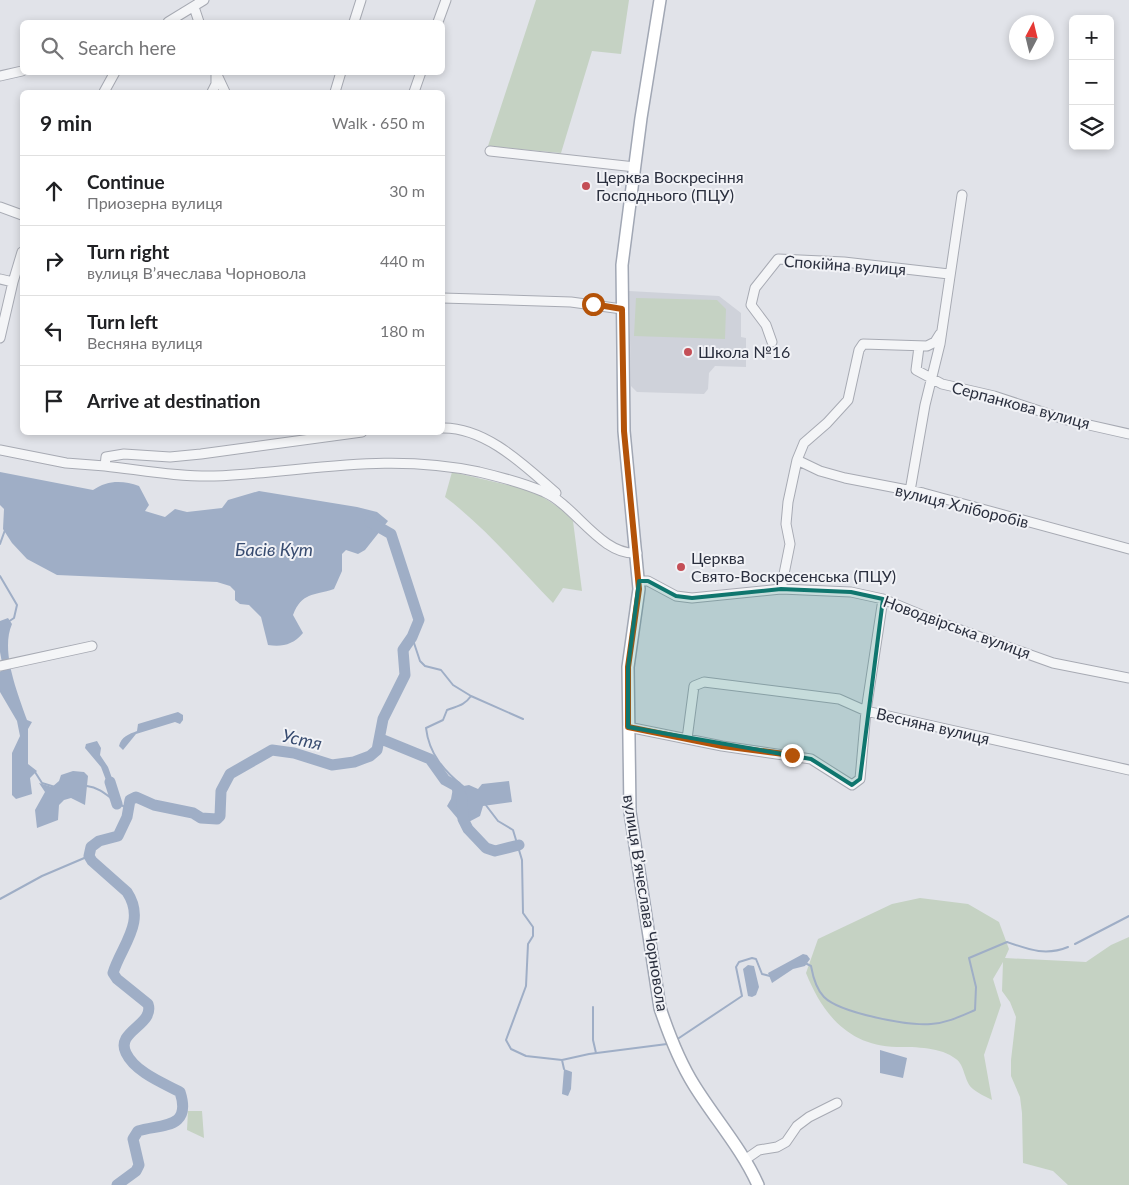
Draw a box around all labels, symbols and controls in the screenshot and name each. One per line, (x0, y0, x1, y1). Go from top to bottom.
north arrow (1009, 15, 1054, 60)
map controls (1069, 15, 1114, 150)
button: + (1069, 15, 1114, 60)
search box (20, 20, 445, 75)
icon: search (38, 34, 66, 62)
text: Search here (78, 36, 176, 59)
button: − (1069, 60, 1114, 105)
button: layers (1069, 105, 1114, 150)
text: 9 min (40, 110, 92, 135)
text: Walk · 650 m (332, 113, 425, 132)
place label: Церква Воскресіння Господнього (ПЦУ) (596, 167, 744, 204)
text: Continue (87, 170, 165, 193)
icon: ahead (40, 177, 68, 205)
marker: Церква Воскресіння Господнього (ПЦУ) (580, 180, 592, 192)
text: 30 m (389, 181, 425, 200)
text: Приозерна вулиця (87, 193, 223, 212)
text: Turn right (87, 240, 169, 263)
icon: right (40, 247, 68, 275)
text: 440 m (380, 251, 425, 270)
street label: Спокійна вулиця (783, 251, 907, 278)
text: вулиця Вʼячеслава Чорновола (87, 263, 306, 282)
route start (582, 293, 605, 316)
text: Turn left (87, 310, 158, 333)
icon: left (40, 317, 68, 345)
text: 180 m (380, 321, 425, 340)
text: Весняна вулиця (87, 333, 203, 352)
place label: Школа №16 (698, 342, 790, 361)
marker: Школа №16 (682, 346, 694, 358)
street label: Серпанкова вулиця (950, 377, 1092, 432)
icon: arrive (40, 387, 68, 415)
text: Arrive at destination (87, 389, 260, 412)
street label: вулиця Хліборобів (893, 480, 1031, 531)
water label: Басів Кут (235, 538, 313, 560)
place label: Церква Свято-Воскресенська (ПЦУ) (691, 548, 896, 585)
marker: Церква Свято-Воскресенська (ПЦУ) (675, 561, 687, 573)
street label: Новодвірська вулиця (881, 591, 1033, 662)
street label: Весняна вулиця (875, 703, 992, 748)
water label: Устя (280, 724, 324, 754)
route end (781, 744, 804, 767)
street label: вулиця Вʼячеслава Чорновола (620, 793, 673, 1013)

